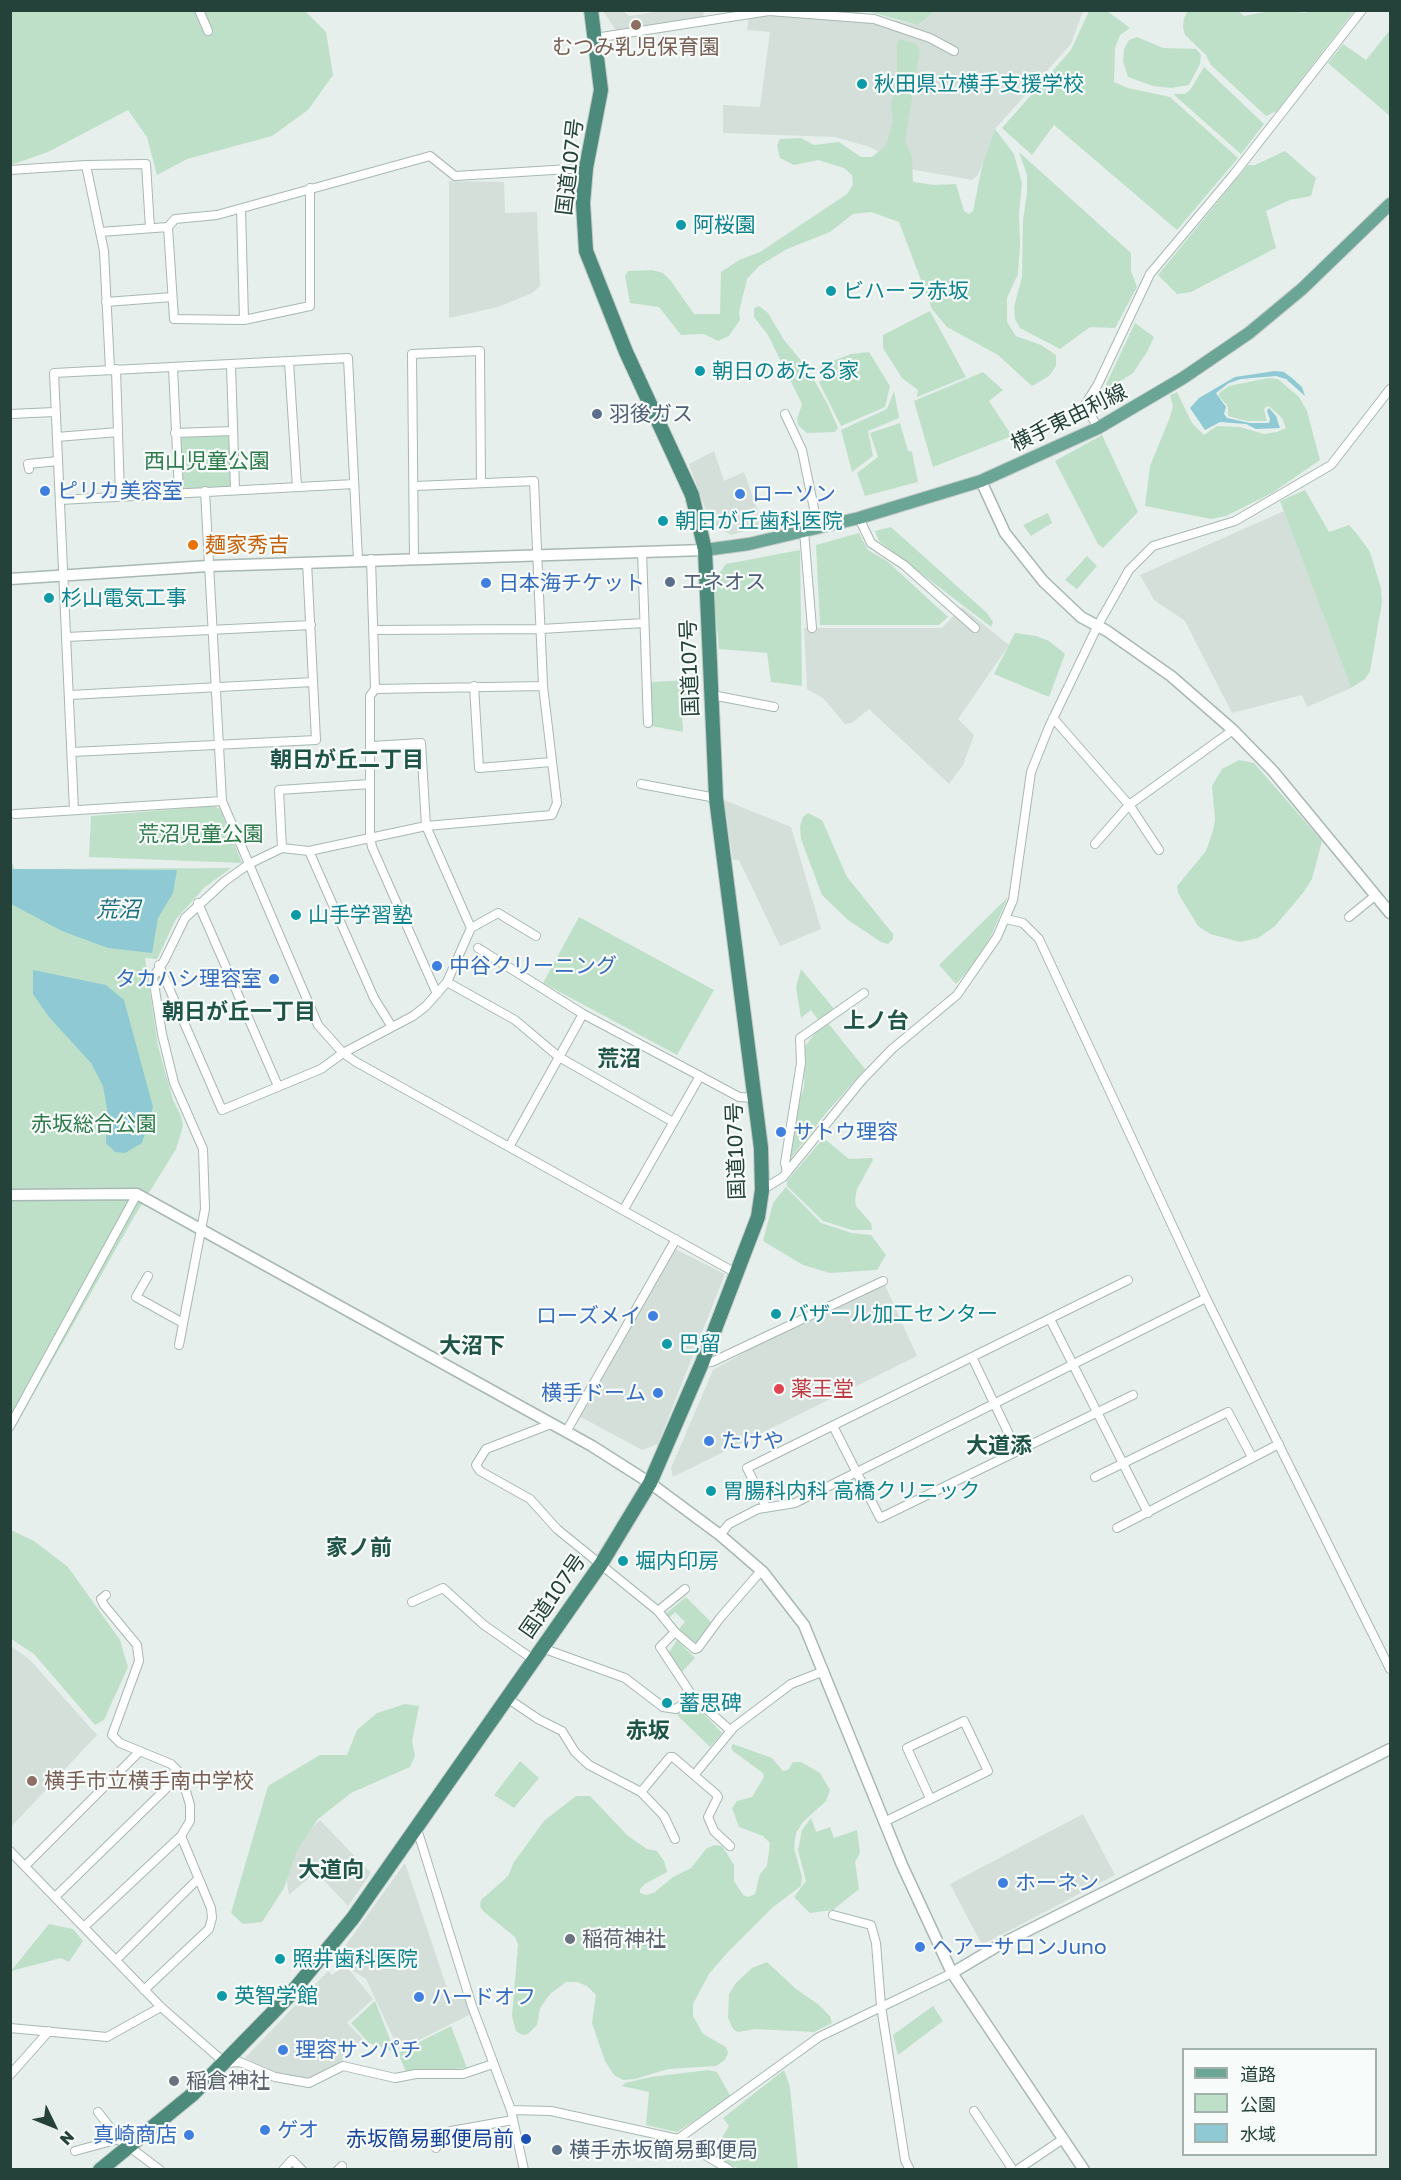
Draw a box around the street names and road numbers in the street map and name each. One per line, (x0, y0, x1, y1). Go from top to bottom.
street label: 国道107号 (552, 117, 588, 217)
street label: 横手東由利線 (1007, 379, 1131, 457)
street label: 国道107号 (676, 619, 704, 717)
street label: 国道107号 (722, 1102, 750, 1200)
street label: 国道107号 (515, 1549, 591, 1643)

